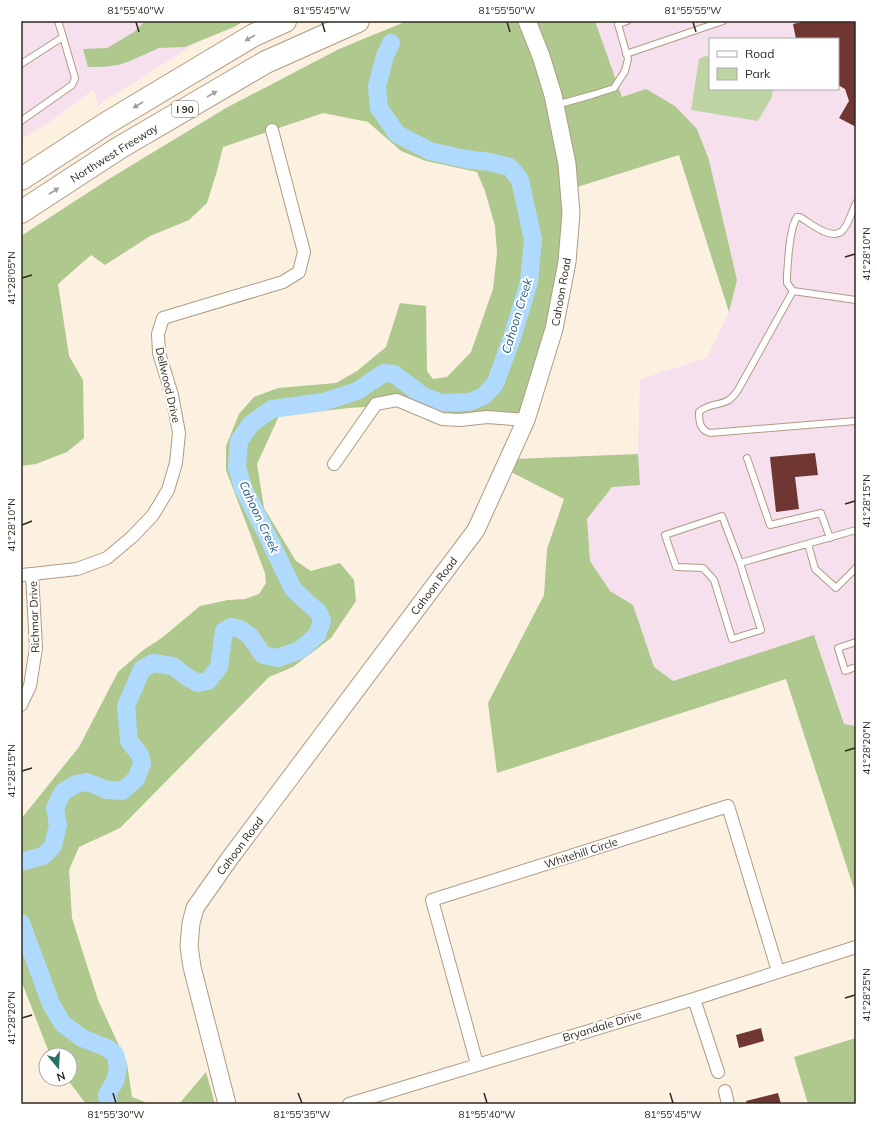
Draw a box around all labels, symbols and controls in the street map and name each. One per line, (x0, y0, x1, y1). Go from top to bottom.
text: 81°55'40"W (108, 4, 164, 17)
text: 81°55'45"W (294, 4, 350, 17)
text: 81°55'50"W (479, 4, 535, 17)
text: 81°55'55"W (665, 4, 721, 17)
one-way arrow (244, 35, 256, 42)
legend (709, 38, 839, 90)
text: Road (745, 46, 774, 61)
text: Park (745, 66, 771, 81)
one-way arrow (206, 90, 218, 97)
one-way arrow (132, 101, 144, 108)
road number: I 90 (172, 101, 198, 117)
street label: Northwest Freeway (68, 120, 160, 186)
one-way arrow (48, 187, 60, 194)
text: 41°28'10"N (860, 227, 873, 281)
text: 41°28'05"N (5, 251, 18, 305)
street label: Cahoon Road (548, 257, 574, 327)
water label: Cahoon Creek (498, 276, 535, 355)
street label: Dellwood Drive (152, 346, 184, 424)
text: 41°28'15"N (860, 474, 873, 528)
water label: Cahoon Creek (236, 478, 283, 556)
text: 41°28'10"N (5, 498, 18, 552)
street label: Cahoon Road (408, 554, 460, 618)
street label: Richmar Drive (26, 581, 42, 653)
text: 41°28'20"N (860, 721, 873, 775)
text: 41°28'15"N (5, 744, 18, 798)
street label: Cahoon Road (214, 814, 266, 878)
street label: Whitehill Circle (543, 835, 619, 871)
text: 41°28'25"N (860, 968, 873, 1022)
text: 41°28'20"N (5, 991, 18, 1045)
street label: Bryandale Drive (561, 1007, 643, 1045)
north arrow (38, 1047, 78, 1087)
text: N (55, 1069, 67, 1084)
text: 81°55'30"W (88, 1108, 144, 1121)
text: 81°55'35"W (274, 1108, 330, 1121)
text: 81°55'40"W (459, 1108, 515, 1121)
text: 81°55'45"W (645, 1108, 701, 1121)

